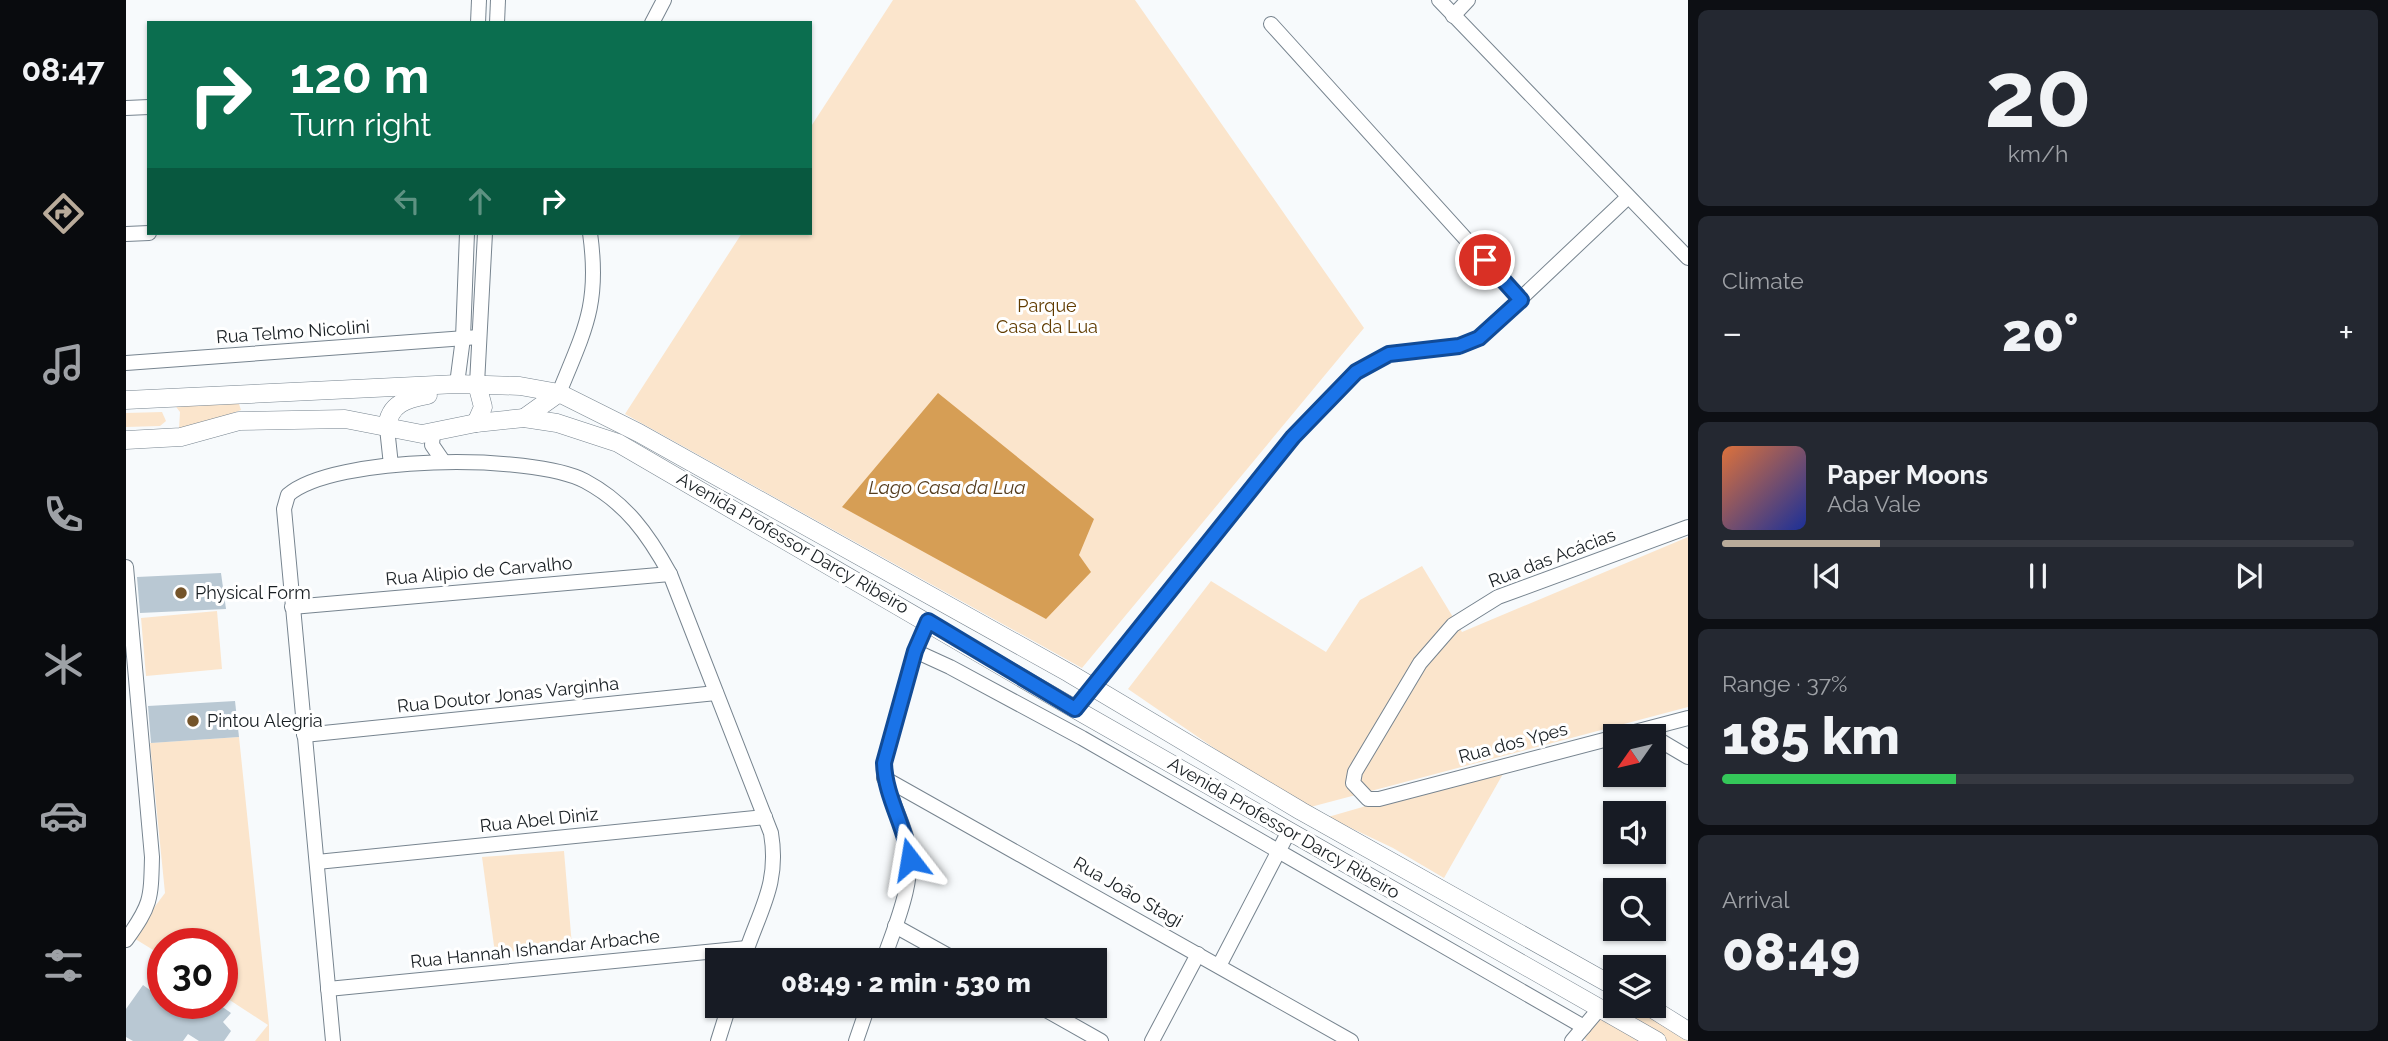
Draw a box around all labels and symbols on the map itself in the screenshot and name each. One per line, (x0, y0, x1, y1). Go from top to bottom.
pin (1455, 230, 1515, 290)
park label: Parque Casa da Lua (996, 295, 1098, 337)
street label: Rua Telmo Nicolini (215, 316, 371, 347)
street label: Avenida Professor Darcy Ribeiro (674, 467, 913, 618)
water label: Lago Casa da Lua (868, 476, 1026, 498)
street label: Rua das Acácias (1485, 524, 1619, 591)
street label: Rua Alipio de Carvalho (385, 552, 574, 589)
place label: Physical Form (195, 582, 311, 603)
marker: Physical Form (173, 585, 189, 601)
street label: Rua Doutor Jonas Varginha (396, 672, 620, 717)
place label: Pintou Alegria (207, 710, 323, 731)
marker: Pintou Alegria (185, 713, 201, 729)
street label: Rua dos Ypes (1456, 718, 1570, 767)
north arrow (1603, 724, 1666, 788)
street label: Avenida Professor Darcy Ribeiro (1165, 752, 1404, 903)
street label: Rua Abel Diniz (479, 803, 599, 836)
position arrow (873, 822, 947, 896)
street label: Rua João Stagi (1070, 852, 1186, 931)
street label: Rua Hannah Ishandar Arbache (409, 925, 661, 972)
speed limit sign: 30 (147, 928, 238, 1019)

